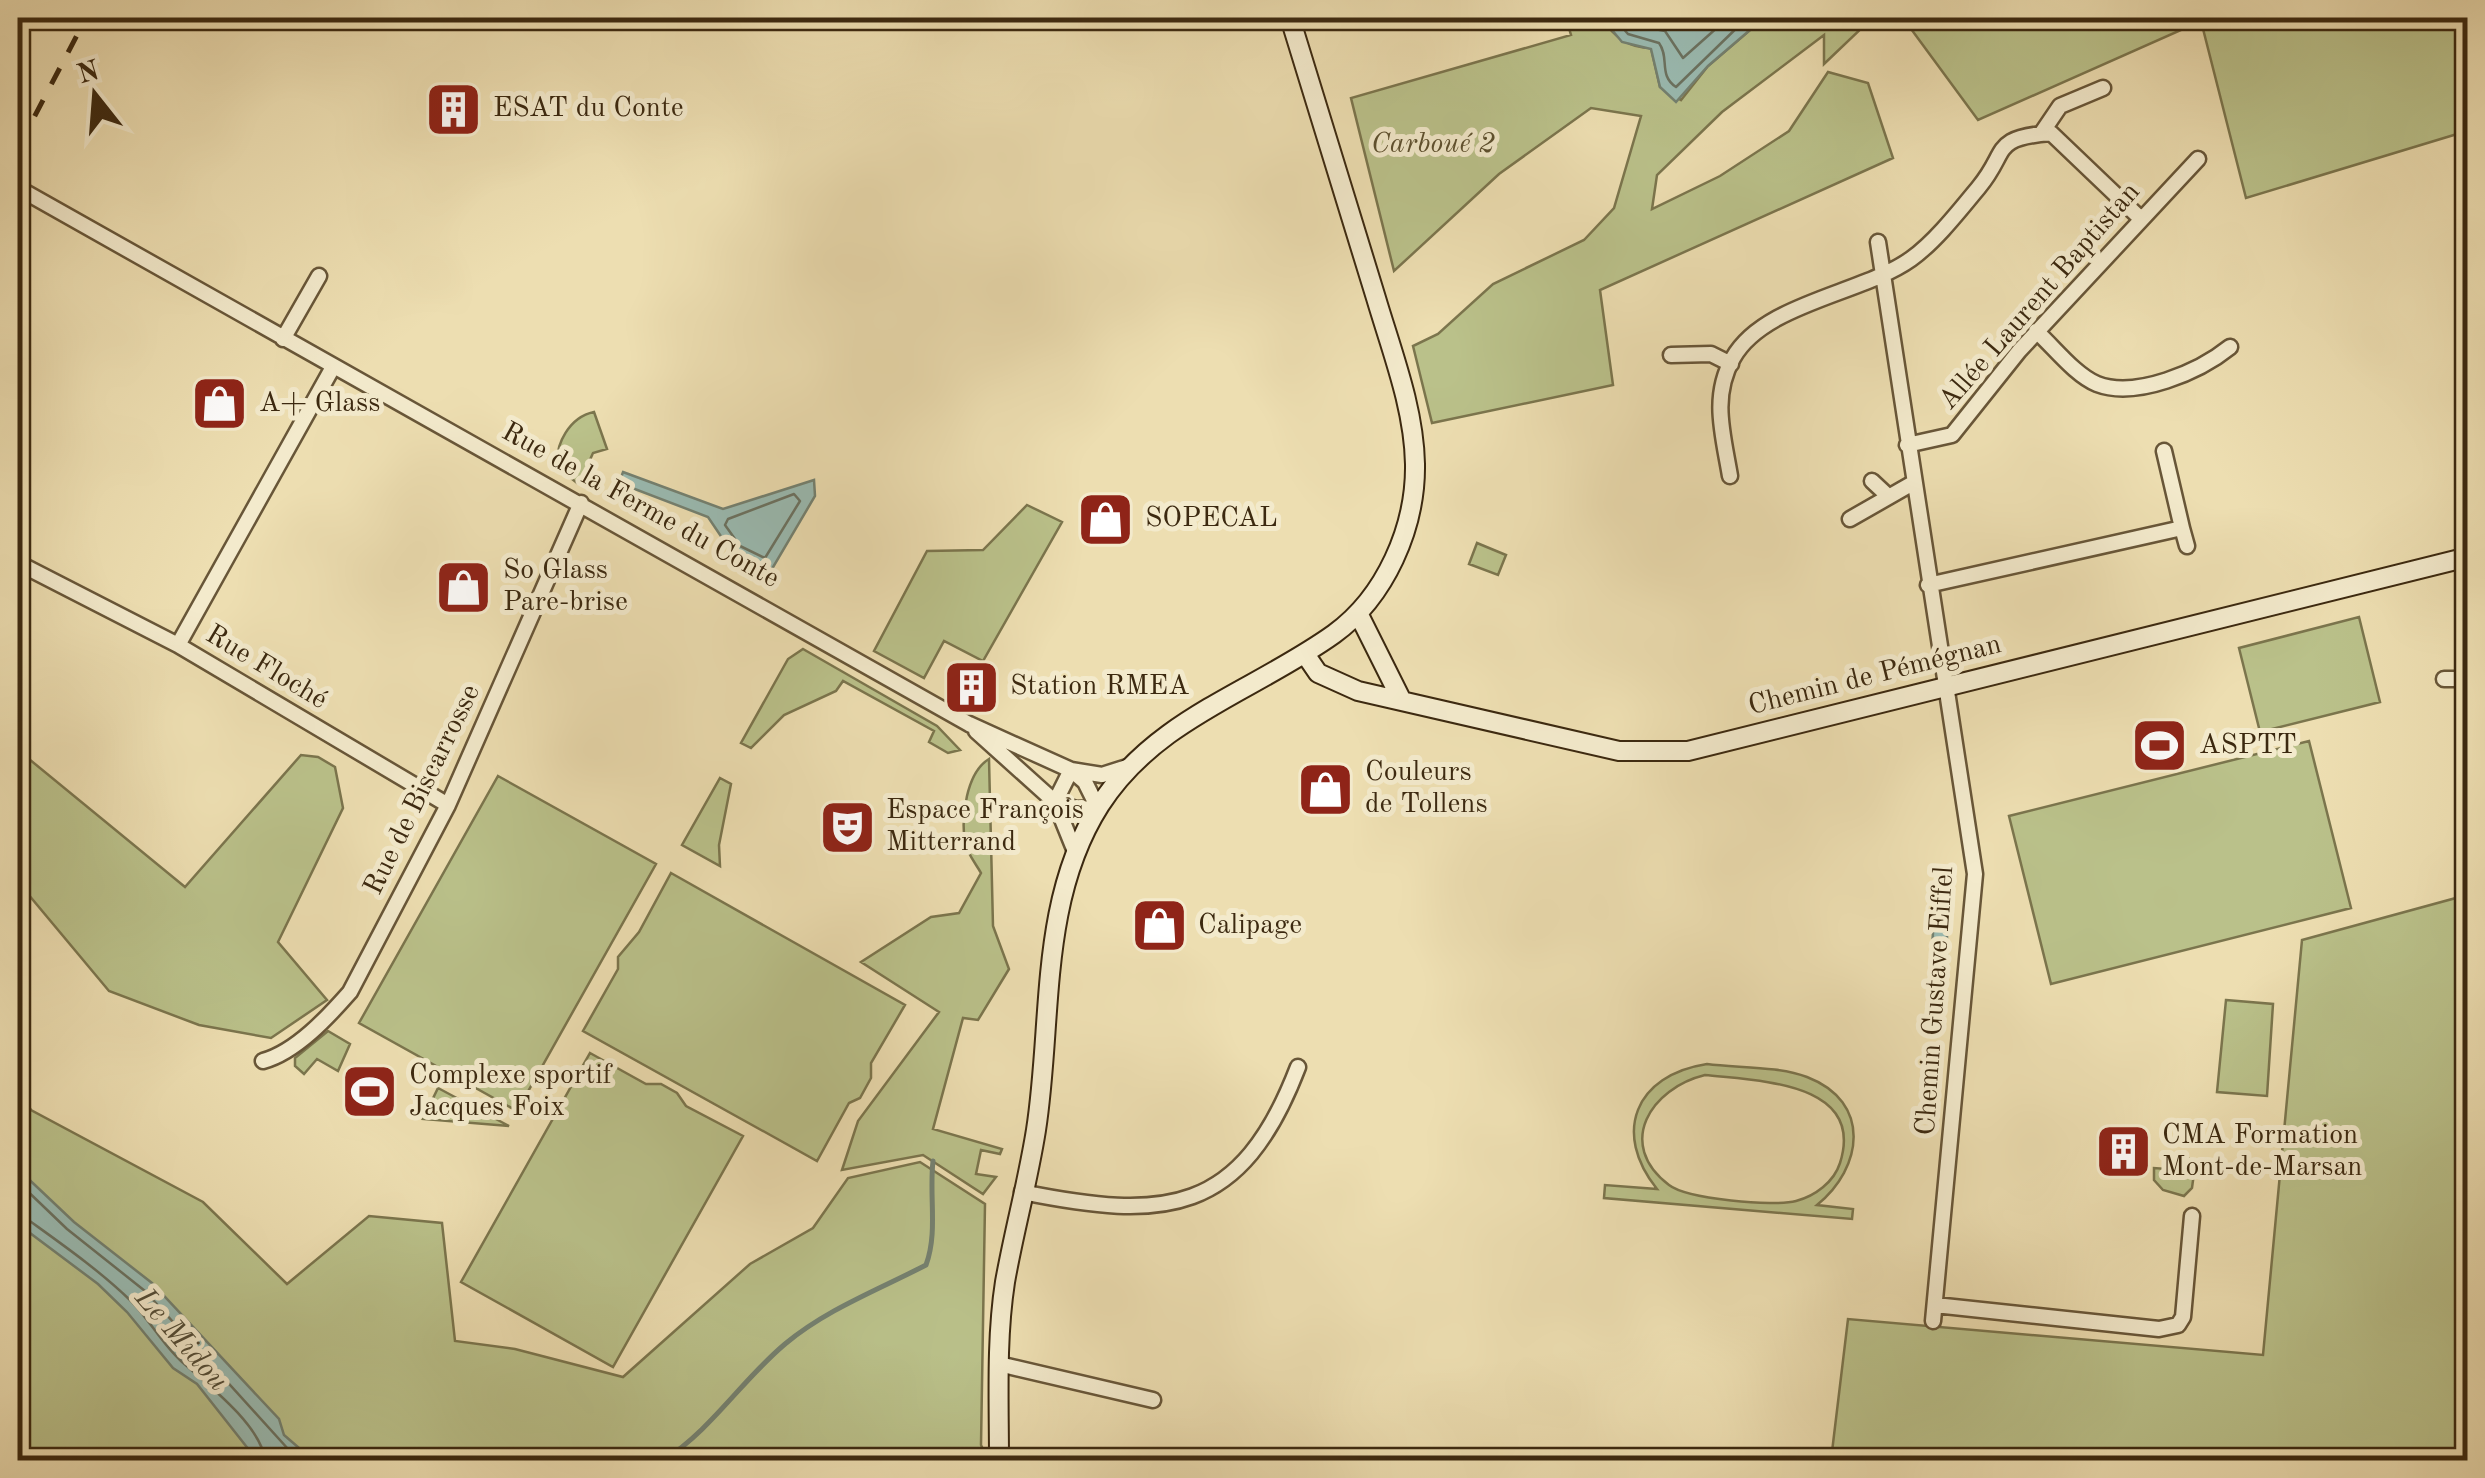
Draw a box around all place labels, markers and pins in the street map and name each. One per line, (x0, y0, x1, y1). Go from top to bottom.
building icon: ESAT du Conte (424, 79, 484, 139)
place label: ESAT du Conte (493, 95, 684, 123)
shop icon: A+ Glass (190, 374, 250, 434)
place label: A+ Glass (259, 390, 380, 418)
shop icon: SOPECAL (1076, 489, 1136, 549)
place label: SOPECAL (1145, 505, 1278, 533)
shop icon: So Glass Pare-brise (434, 557, 494, 617)
place label: So Glass Pare-brise (503, 557, 628, 617)
building icon: Station RMEA (941, 657, 1001, 717)
place label: Station RMEA (1010, 673, 1189, 701)
sports icon: ASPTT (2130, 716, 2190, 776)
place label: ASPTT (2199, 732, 2297, 760)
shop icon: Couleurs de Tollens (1296, 759, 1356, 819)
place label: Couleurs de Tollens (1365, 759, 1488, 819)
theatre icon: Espace François Mitterrand (817, 797, 877, 857)
place label: Espace François Mitterrand (886, 797, 1084, 857)
shop icon: Calipage (1129, 896, 1189, 956)
place label: Calipage (1198, 912, 1302, 940)
sports icon: Complexe sportif Jacques Foix (340, 1062, 400, 1122)
place label: Complexe sportif Jacques Foix (409, 1062, 614, 1122)
building icon: CMA Formation Mont-de-Marsan (2093, 1122, 2153, 1182)
place label: CMA Formation Mont-de-Marsan (2162, 1122, 2362, 1182)

